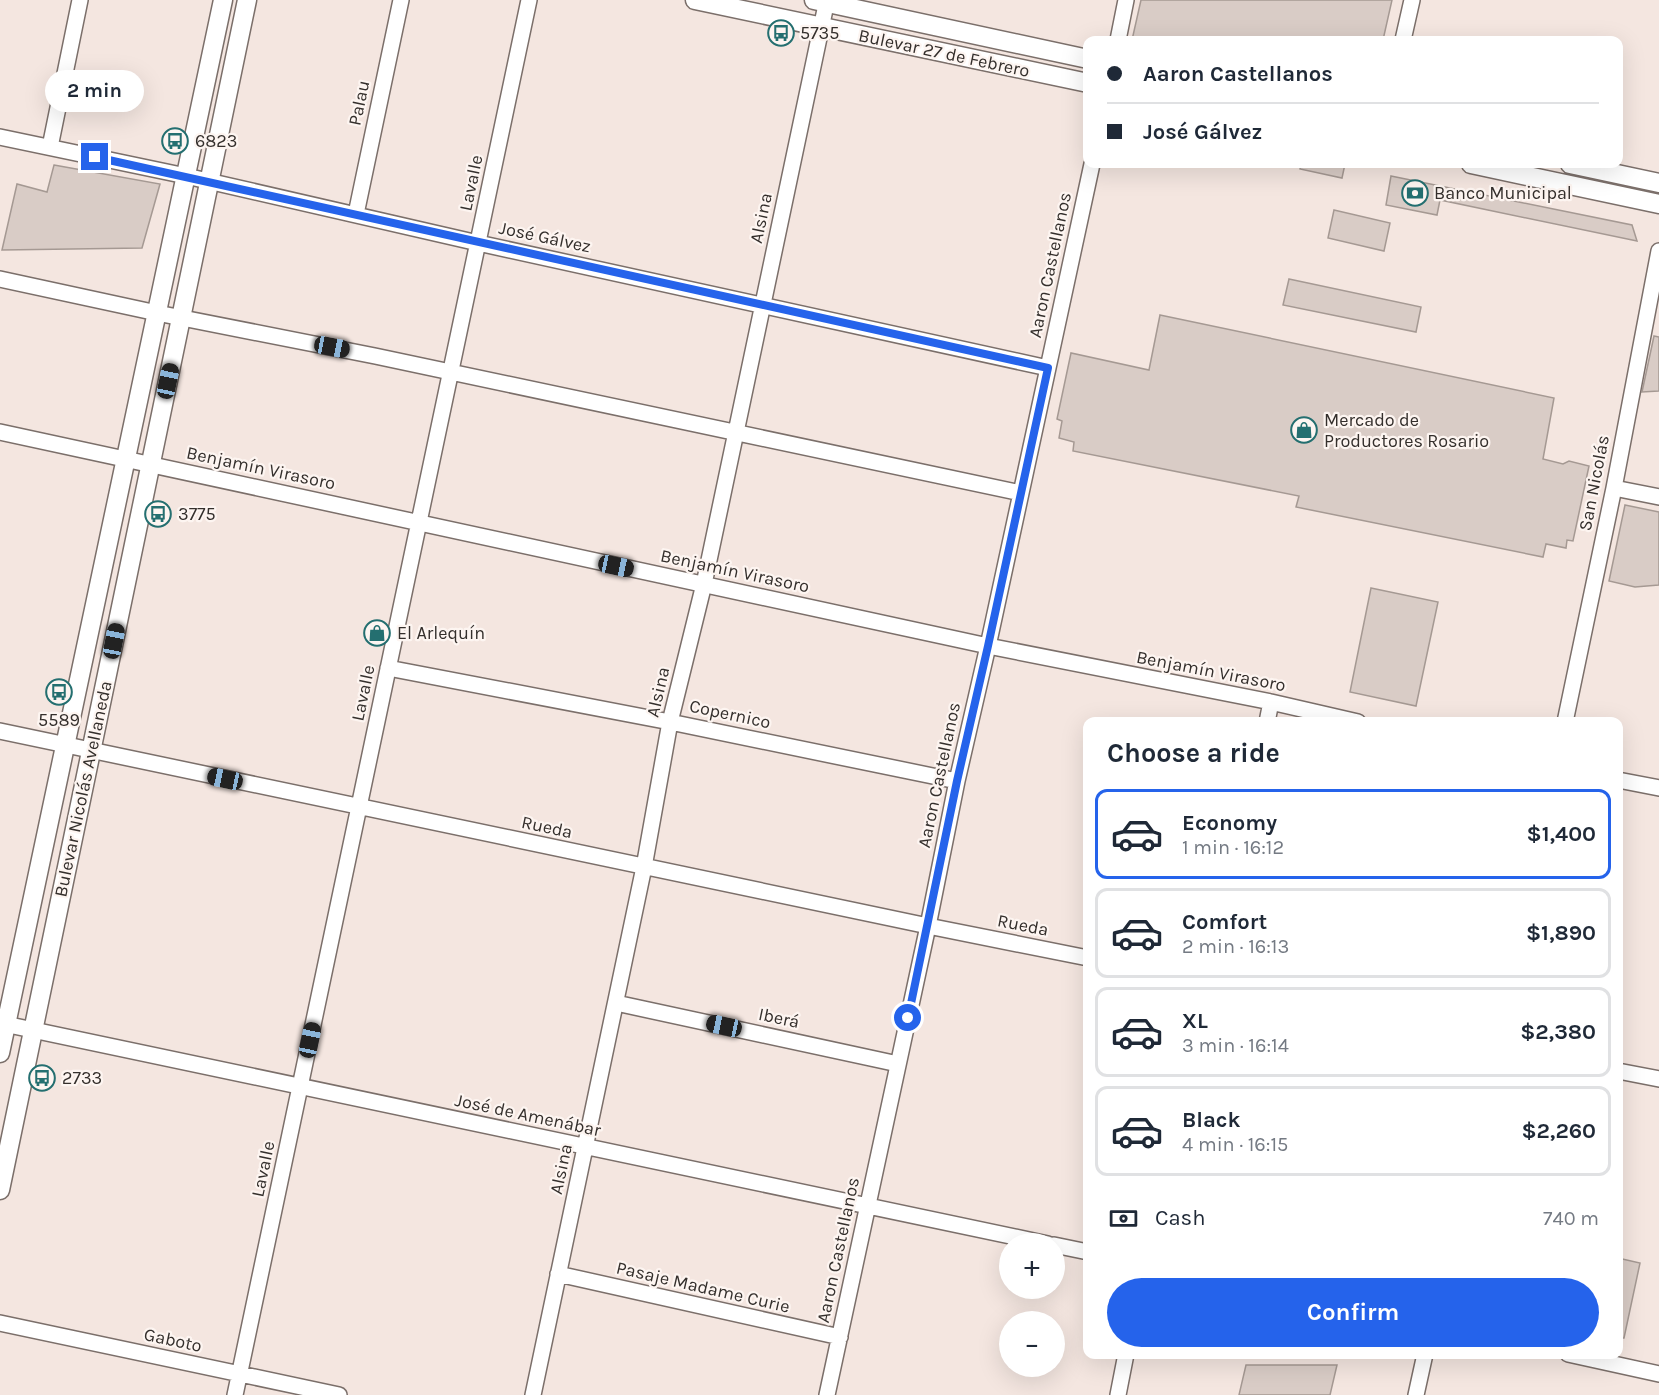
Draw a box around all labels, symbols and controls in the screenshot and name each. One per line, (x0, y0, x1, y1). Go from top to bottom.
bus stop icon: 5735 (766, 18, 796, 48)
place label: 5735 (800, 22, 839, 44)
street label: Bulevar 27 de Febrero (856, 24, 1032, 82)
text: Aaron Castellanos (1143, 61, 1333, 87)
callout: 2 min (46, 70, 144, 112)
street label: Palau (343, 78, 375, 128)
text: 2 min (67, 79, 122, 102)
text: José Gálvez (1143, 119, 1262, 145)
bus stop icon: 6823 (160, 126, 190, 156)
place label: 6823 (195, 130, 237, 152)
route end (81, 143, 108, 170)
street label: Lavalle (454, 153, 488, 213)
bank icon: Banco Municipal (1400, 178, 1430, 208)
place label: Banco Municipal (1434, 182, 1572, 204)
street label: Aaron Castellanos (1024, 190, 1076, 340)
street label: Alsina (745, 191, 777, 245)
street label: José Gálvez (497, 217, 593, 257)
car (313, 335, 351, 359)
car (155, 362, 181, 400)
place label: Mercado de Productores Rosario (1324, 409, 1489, 452)
shop icon: Mercado de Productores Rosario (1289, 415, 1319, 445)
street label: San Nicolás (1574, 433, 1614, 533)
street label: Benjamín Virasoro (185, 441, 337, 495)
bus stop icon: 3775 (143, 499, 173, 529)
place label: 3775 (178, 503, 216, 525)
street label: Benjamín Virasoro (659, 544, 811, 598)
car (597, 553, 635, 579)
shop icon: El Arlequín (362, 618, 392, 648)
car (102, 622, 126, 660)
place label: El Arlequín (397, 622, 485, 644)
street label: Benjamín Virasoro (1134, 646, 1288, 696)
street label: Lavalle (346, 663, 380, 723)
street label: Alsina (642, 665, 674, 719)
bus stop icon: 5589 (44, 677, 74, 707)
street label: Bulevar Nicolás Avellaneda (49, 679, 117, 899)
street label: Copernico (687, 695, 773, 733)
street label: Aaron Castellanos (913, 700, 965, 850)
place label: 5589 (38, 709, 80, 731)
text: Choose a ride (1107, 737, 1280, 769)
car (206, 766, 244, 792)
icon: car (1110, 807, 1164, 861)
text: Economy (1182, 810, 1277, 836)
street label: Rueda (519, 811, 575, 843)
text: $1,400 (1527, 821, 1596, 847)
text: 1 min · 16:12 (1182, 836, 1284, 859)
icon: car (1110, 906, 1164, 960)
street label: Rueda (996, 909, 1050, 941)
text: Comfort (1182, 909, 1267, 935)
text: $1,890 (1526, 920, 1596, 946)
text: 2 min · 16:13 (1182, 935, 1289, 958)
street label: Iberá (756, 1003, 802, 1033)
route start (894, 1004, 921, 1031)
icon: car (1110, 1005, 1164, 1059)
text: XL (1182, 1008, 1208, 1034)
car (705, 1013, 743, 1039)
text: $2,380 (1520, 1019, 1596, 1045)
car (297, 1021, 323, 1059)
text: 3 min · 16:14 (1182, 1034, 1289, 1057)
bus stop icon: 2733 (27, 1063, 57, 1093)
place label: 2733 (62, 1067, 102, 1089)
street label: José de Amenábar (453, 1089, 603, 1141)
icon: car (1110, 1104, 1164, 1158)
text: Black (1182, 1107, 1241, 1133)
text: $2,260 (1521, 1118, 1596, 1144)
text: 4 min · 16:15 (1182, 1133, 1288, 1156)
street label: Lavalle (246, 1139, 280, 1199)
street label: Alsina (545, 1142, 577, 1196)
street label: Aaron Castellanos (812, 1175, 864, 1325)
icon: cash (1107, 1202, 1140, 1235)
text: Cash (1155, 1205, 1205, 1231)
text: 740 m (1543, 1207, 1599, 1230)
map controls (999, 1233, 1065, 1377)
button: + (999, 1233, 1065, 1299)
street label: Pasaje Madame Curie (614, 1256, 792, 1318)
button: Confirm (1107, 1278, 1599, 1347)
button: − (999, 1311, 1065, 1377)
street label: Gaboto (142, 1323, 204, 1357)

